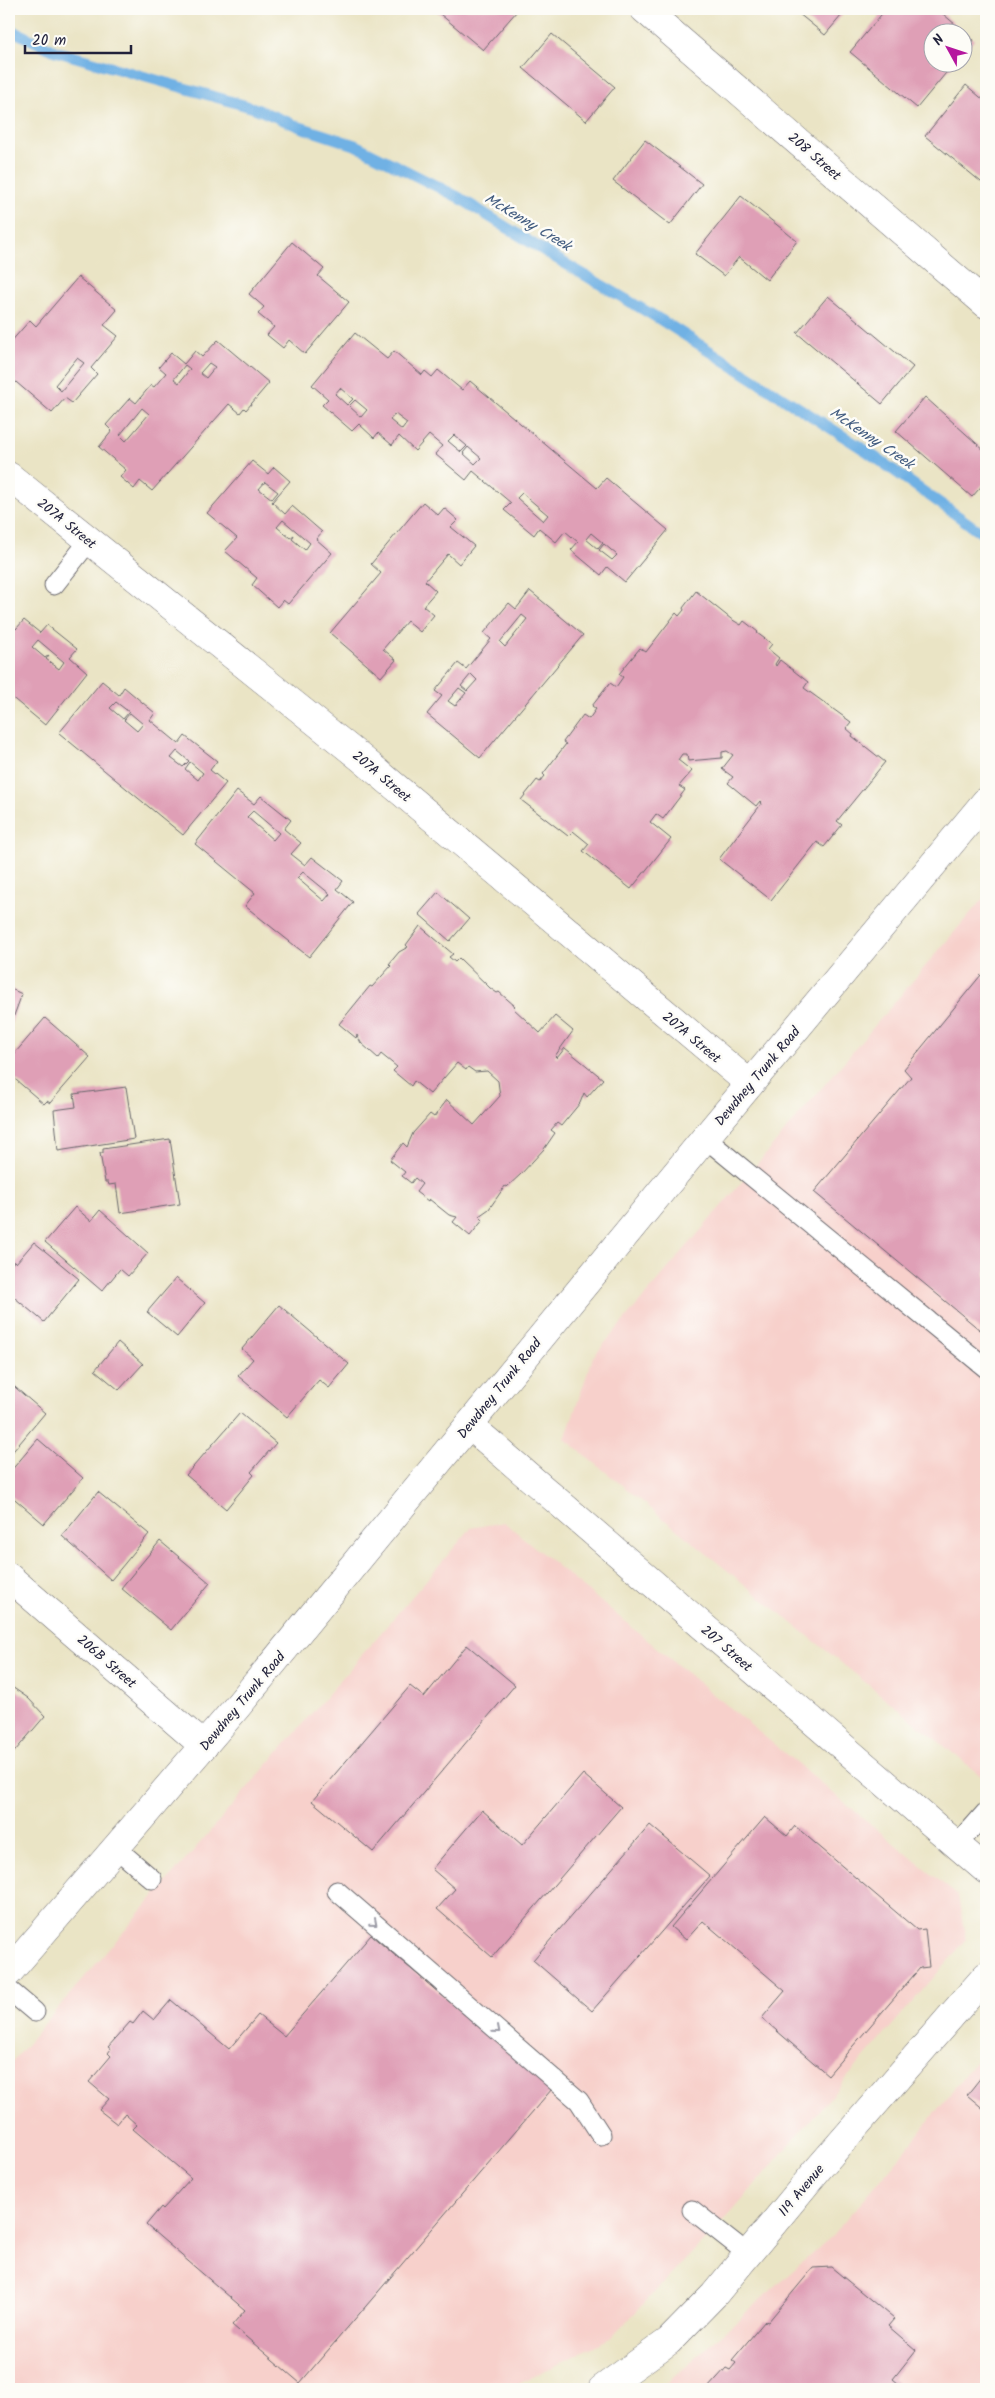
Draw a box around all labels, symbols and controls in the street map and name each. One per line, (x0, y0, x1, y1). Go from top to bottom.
scale bar (25, 22, 131, 54)
north arrow (922, 22, 972, 72)
text: 20 m (32, 29, 66, 53)
text: N (928, 30, 950, 51)
street label: 208 Street (783, 127, 846, 187)
water label: McKenny Creek (479, 187, 577, 259)
water label: McKenny Creek (824, 402, 920, 477)
street label: 207A Street (32, 493, 101, 555)
street label: 207A Street (347, 745, 416, 808)
street label: 207A Street (657, 1006, 726, 1069)
street label: Dewdney Trunk Road (709, 1021, 807, 1131)
street label: Dewdney Trunk Road (452, 1333, 548, 1444)
street label: 207 Street (695, 1620, 758, 1678)
street label: 206B Street (72, 1630, 142, 1694)
street label: Dewdney Trunk Road (194, 1646, 292, 1756)
one-way arrow (368, 1918, 377, 1926)
one-way arrow (491, 2024, 500, 2032)
street label: 119 Avenue (773, 2159, 831, 2222)

